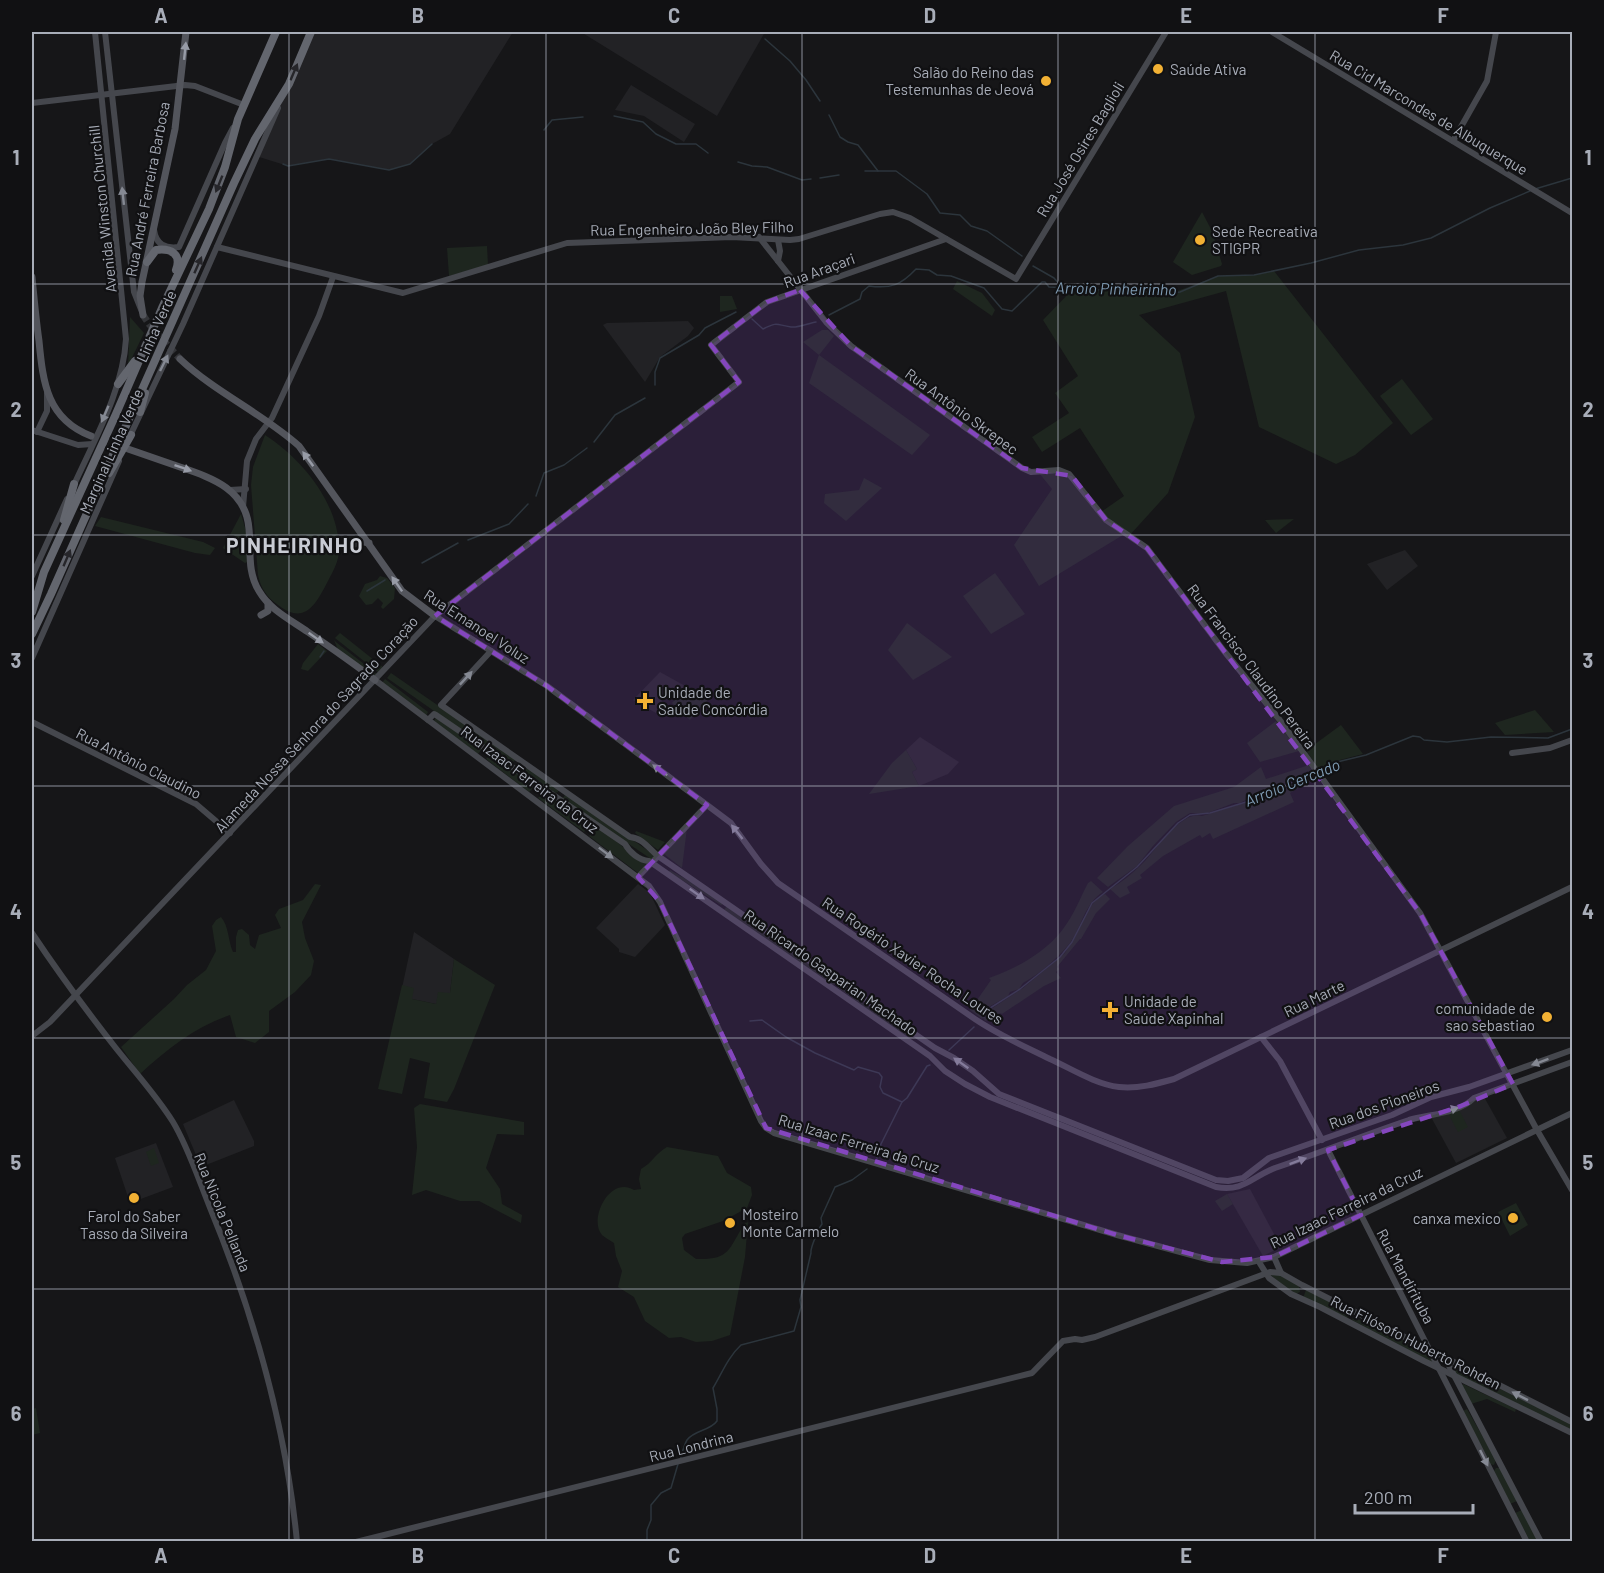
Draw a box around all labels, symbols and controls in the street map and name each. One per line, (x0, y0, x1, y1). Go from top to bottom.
text: A (154, 3, 168, 27)
text: B (412, 3, 424, 27)
text: C (668, 3, 680, 27)
text: D (924, 3, 936, 27)
text: E (1180, 3, 1192, 27)
text: F (1437, 3, 1449, 27)
one-way arrow (180, 42, 189, 61)
street label: Rua Cid Marcondes de Albuquerque (1327, 46, 1531, 178)
place label: Saúde Ativa (1170, 60, 1247, 78)
one-way arrow (289, 62, 299, 80)
marker: Saúde Ativa (1151, 62, 1165, 76)
place label: Salão do Reino das Testemunhas de Jeová (885, 63, 1034, 98)
marker: Salão do Reino das Testemunhas de Jeová (1039, 74, 1053, 88)
street label: Rua José Osires Baglioli (1032, 78, 1128, 220)
street label: Rua André Ferreira Barbosa (121, 100, 173, 278)
street label: Avenida Winston Churchill (84, 124, 120, 294)
text: 1 (12, 145, 20, 169)
text: 1 (1584, 145, 1592, 169)
one-way arrow (214, 175, 223, 193)
one-way arrow (118, 187, 128, 206)
street label: Rua Engenheiro João Bley Filho (590, 217, 794, 239)
place label: Sede Recreativa STIGPR (1212, 222, 1318, 257)
marker: Sede Recreativa STIGPR (1193, 233, 1207, 247)
street label: Rua Araçari (781, 249, 857, 291)
one-way arrow (193, 255, 203, 273)
water label: Arroio Pinheirinho (1055, 277, 1177, 299)
street label: Linha Verde (132, 287, 180, 365)
one-way arrow (160, 355, 169, 372)
street label: Rua Antônio Skrepec (902, 364, 1022, 458)
street label: Marginal Linha Verde (75, 386, 147, 516)
text: 2 (10, 397, 22, 421)
text: 2 (1582, 397, 1594, 421)
one-way arrow (100, 405, 110, 423)
one-way arrow (303, 451, 315, 466)
one-way arrow (174, 464, 192, 474)
district label: PINHEIRINHO (226, 532, 364, 557)
one-way arrow (62, 548, 72, 566)
one-way arrow (391, 577, 403, 593)
street label: Rua Francisco Claudino Pereira (1184, 580, 1320, 752)
street label: Rua Emanoel Voluz (421, 585, 533, 667)
street label: Alameda Nossa Senhora do Sagrado Coração (211, 612, 421, 836)
one-way arrow (308, 632, 324, 644)
text: 3 (11, 648, 21, 672)
text: 3 (1583, 648, 1593, 672)
one-way arrow (459, 671, 473, 686)
place label: Unidade de Saúde Concórdia (658, 683, 768, 718)
marker: Unidade de Saúde Concórdia (636, 692, 654, 710)
street label: Rua Izaac Ferreira da Cruz (458, 721, 603, 837)
street label: Rua Antônio Claudino (73, 724, 205, 802)
water label: Arroio Cercado (1241, 754, 1343, 810)
one-way arrow (653, 764, 669, 776)
one-way arrow (731, 824, 744, 840)
one-way arrow (598, 847, 614, 859)
one-way arrow (689, 888, 705, 900)
street label: Rua Rogério Xavier Rocha Loures (819, 893, 1007, 1027)
text: 4 (10, 899, 22, 923)
text: 4 (1582, 899, 1594, 923)
street label: Rua Ricardo Gasparian Machado (741, 905, 921, 1039)
street label: Rua Marte (1281, 976, 1347, 1020)
place label: Unidade de Saúde Xapinhal (1124, 992, 1223, 1027)
place label: comunidade de sao sebastiao (1435, 999, 1535, 1034)
marker: Unidade de Saúde Xapinhal (1101, 1001, 1119, 1019)
marker: comunidade de sao sebastiao (1540, 1010, 1554, 1024)
one-way arrow (954, 1057, 970, 1069)
one-way arrow (1531, 1057, 1549, 1067)
street label: Rua dos Pioneiros (1326, 1076, 1442, 1132)
one-way arrow (1441, 1105, 1459, 1114)
street label: Rua Izaac Ferreira da Cruz (776, 1110, 942, 1176)
text: 5 (11, 1150, 22, 1174)
street label: Rua Nicola Pellanda (191, 1150, 255, 1274)
text: 5 (1583, 1150, 1594, 1174)
one-way arrow (1289, 1156, 1307, 1165)
street label: Rua Izaac Ferreira da Cruz (1267, 1162, 1425, 1252)
marker: Farol do Saber Tasso da Silveira (127, 1191, 141, 1205)
place label: Mosteiro Monte Carmelo (742, 1205, 839, 1240)
place label: Farol do Saber Tasso da Silveira (80, 1207, 188, 1242)
place label: canxa mexico (1413, 1209, 1501, 1227)
marker: canxa mexico (1506, 1211, 1520, 1225)
marker: Mosteiro Monte Carmelo (723, 1216, 737, 1230)
street label: Rua Mandirituba (1373, 1225, 1439, 1327)
street label: Rua Filósofo Huberto Rohden (1328, 1291, 1504, 1393)
one-way arrow (1511, 1391, 1529, 1401)
text: 6 (11, 1401, 22, 1425)
text: 6 (1583, 1401, 1594, 1425)
street label: Rua Londrina (647, 1427, 735, 1465)
one-way arrow (1479, 1450, 1489, 1467)
scale bar (1355, 1477, 1474, 1515)
text: 200 m (1364, 1486, 1412, 1508)
text: A (154, 1543, 168, 1567)
text: B (412, 1543, 424, 1567)
text: C (668, 1543, 680, 1567)
text: D (924, 1543, 936, 1567)
text: E (1180, 1543, 1192, 1567)
text: F (1437, 1543, 1449, 1567)

